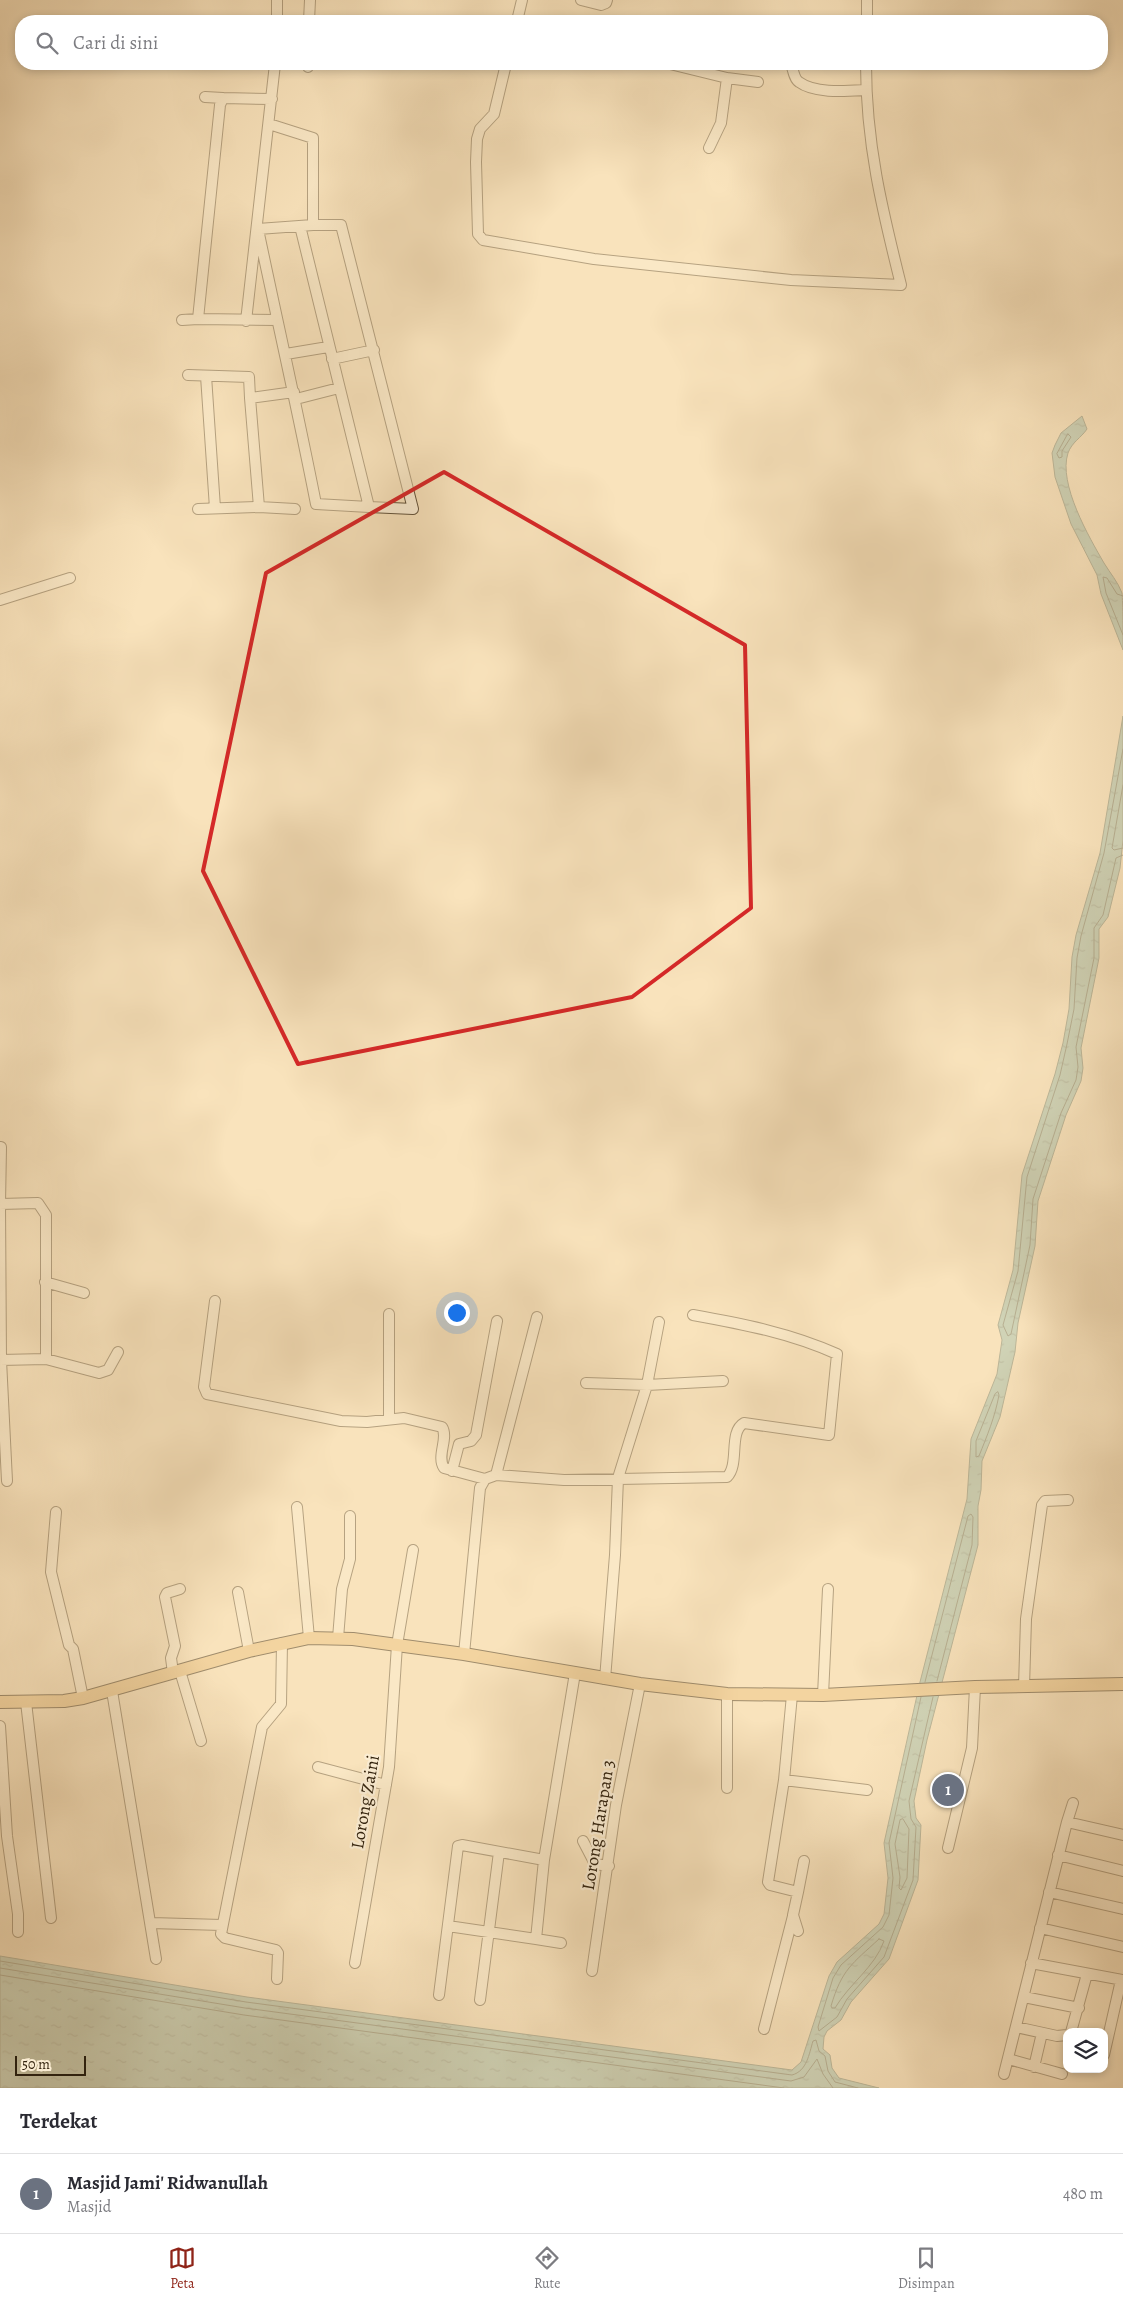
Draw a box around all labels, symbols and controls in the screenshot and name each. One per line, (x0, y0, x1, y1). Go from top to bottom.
search box (15, 15, 1108, 70)
icon: search (33, 29, 61, 57)
text: Cari di sini (73, 30, 158, 56)
your location (444, 1300, 470, 1326)
street label: Lorong Zaini (345, 1753, 385, 1851)
street label: Lorong Harapan 3 (576, 1758, 620, 1892)
pin: 1 (932, 1771, 964, 1809)
map controls (1063, 2028, 1108, 2073)
button: layers (1063, 2028, 1108, 2073)
scale bar (15, 2053, 86, 2076)
text: 50 m (22, 2055, 50, 2074)
text: Terdekat (20, 2107, 98, 2135)
text: Masjid Jami' Ridwanullah (67, 2170, 268, 2196)
text: 1 (33, 2183, 39, 2205)
text: 480 m (1063, 2183, 1103, 2205)
text: Masjid (67, 2196, 111, 2218)
tab: Peta (168, 2244, 196, 2293)
tab: Rute (533, 2244, 561, 2293)
tab: Disimpan (898, 2244, 955, 2293)

